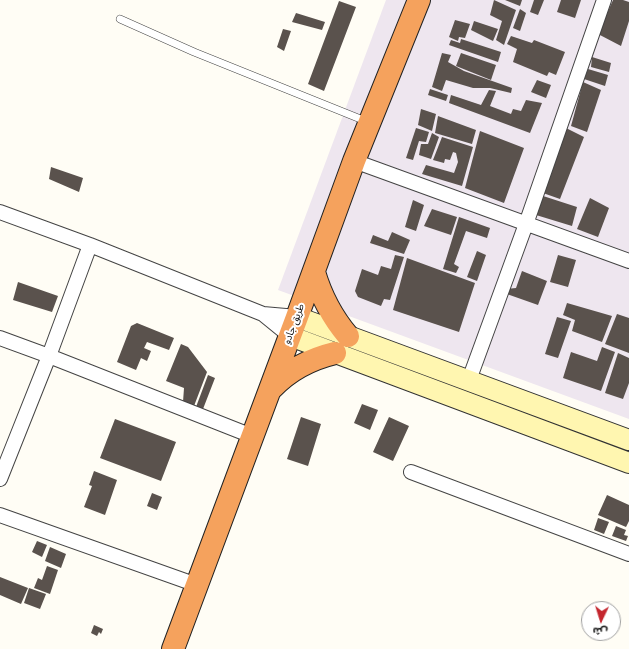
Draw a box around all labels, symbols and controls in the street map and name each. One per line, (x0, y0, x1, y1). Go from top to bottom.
street label: طريق جادو (281, 302, 307, 346)
north arrow (581, 601, 621, 641)
text: ش (592, 624, 608, 639)

